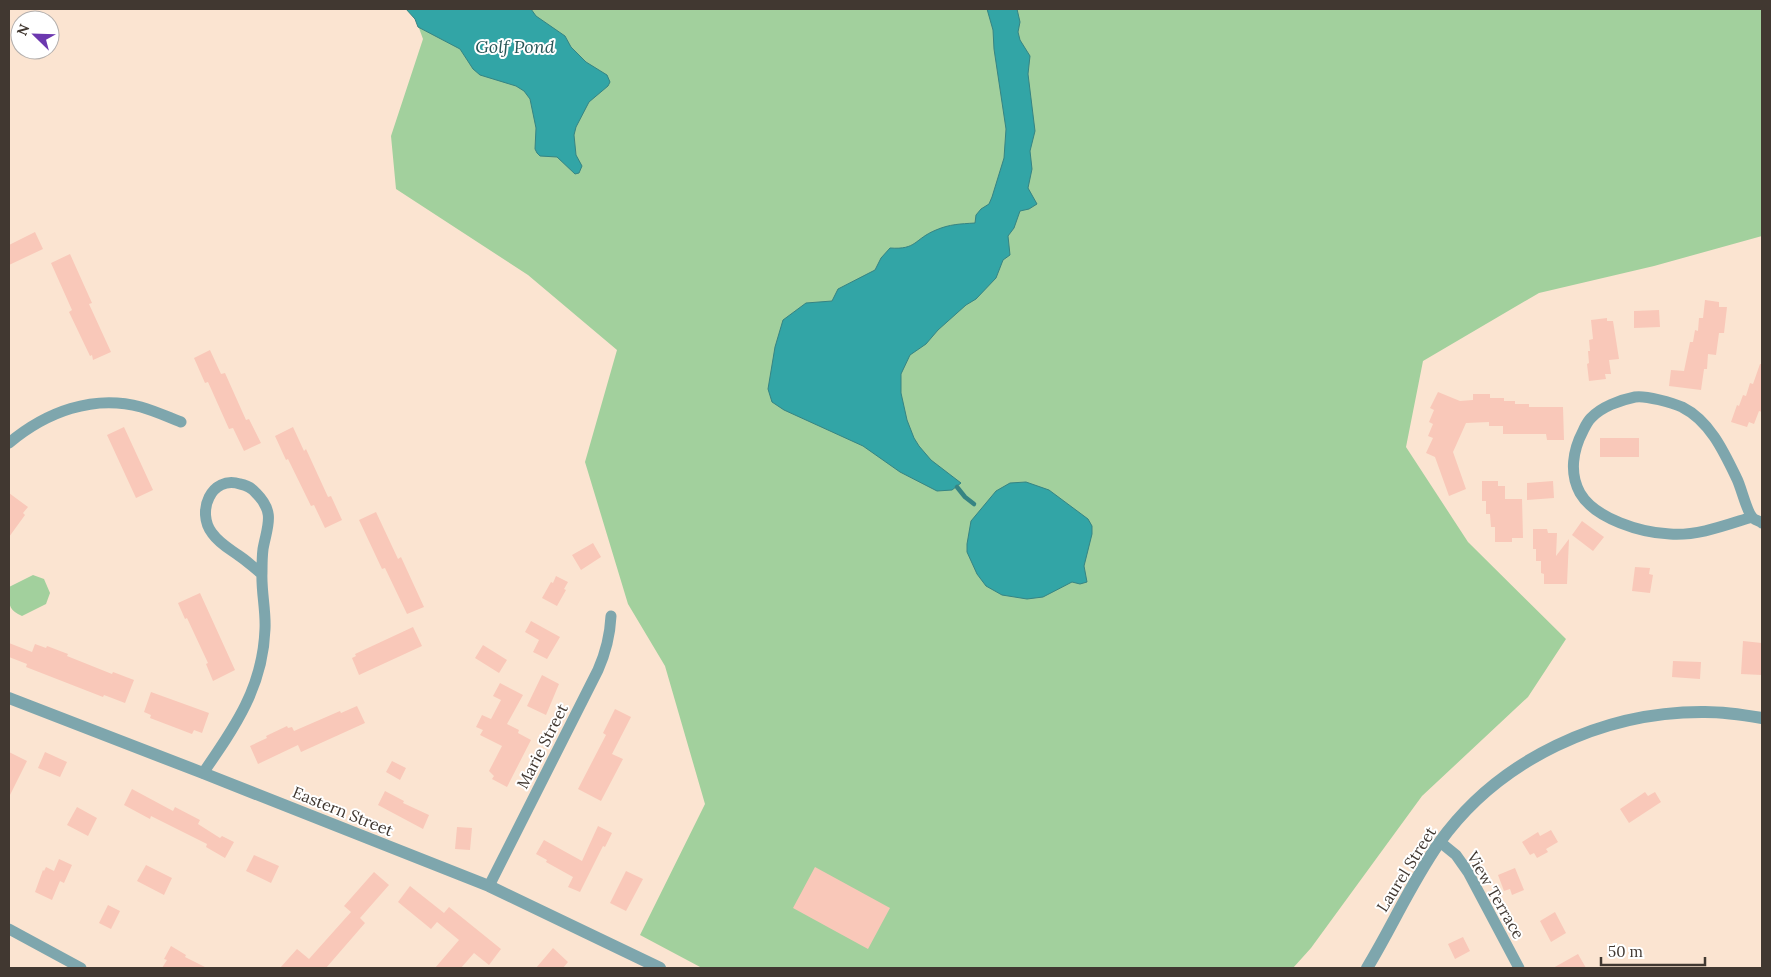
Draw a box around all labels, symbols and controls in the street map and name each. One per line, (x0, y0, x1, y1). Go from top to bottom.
north arrow (10, 10, 60, 60)
text: N (13, 21, 34, 38)
water label: Golf Pond (475, 35, 555, 58)
street label: Marie Street (512, 699, 572, 792)
street label: Eastern Street (290, 782, 397, 841)
street label: Laurel Street (1372, 822, 1441, 915)
street label: View Terrace (1462, 847, 1529, 943)
scale bar (1601, 934, 1705, 966)
text: 50 m (1608, 942, 1643, 961)

